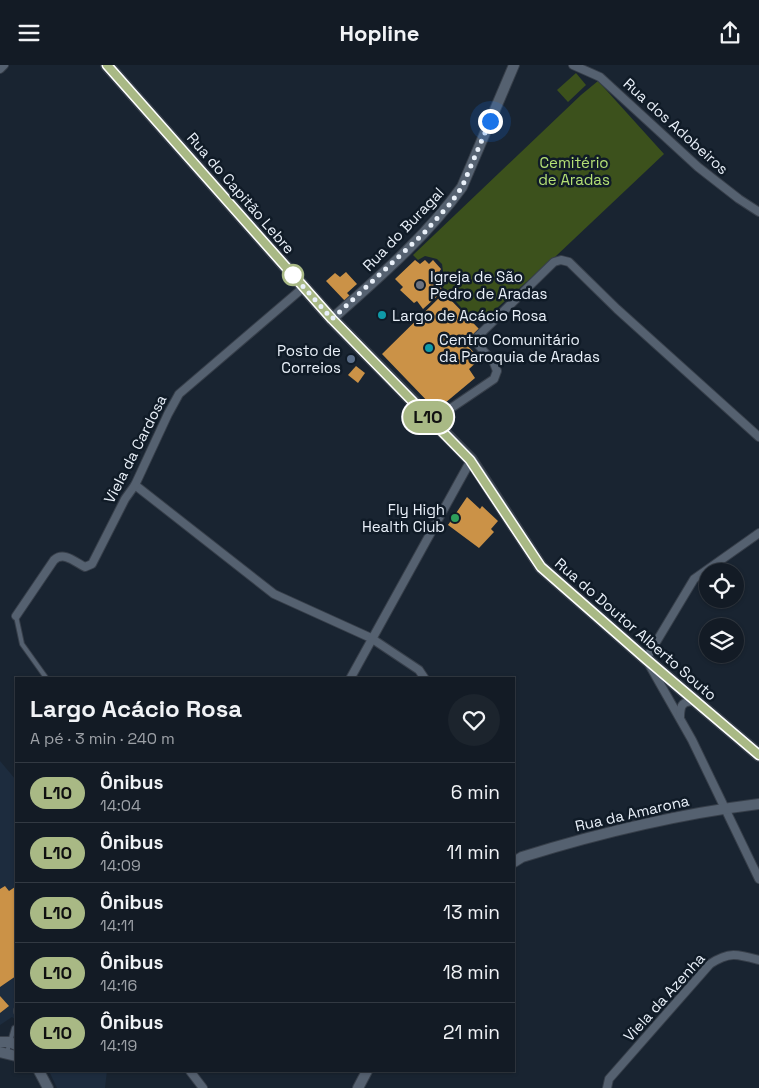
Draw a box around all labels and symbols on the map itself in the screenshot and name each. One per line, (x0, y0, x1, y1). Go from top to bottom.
street label: Rua dos Adobeiros (620, 74, 732, 178)
your location (478, 109, 503, 134)
street label: Rua do Capitão Lebre (183, 128, 299, 258)
park label: Cemitério de Aradas (538, 153, 610, 189)
street label: Rua do Buragal (358, 183, 448, 275)
unlabelled marker (282, 264, 304, 286)
place label: Igreja de São Pedro de Aradas (430, 267, 548, 303)
marker: Igreja de São Pedro de Aradas (414, 279, 426, 291)
place label: Largo de Acácio Rosa (392, 306, 547, 325)
marker: Largo de Acácio Rosa (376, 309, 388, 321)
place label: Centro Comunitário da Paroquia de Aradas (439, 330, 600, 366)
place label: Posto de Correios (277, 341, 341, 377)
marker: Centro Comunitário da Paroquia de Aradas (423, 342, 435, 354)
marker: Posto de Correios (345, 353, 357, 365)
street label: Viela da Cardosa (99, 391, 171, 506)
line badge: L10 (399, 401, 457, 433)
place label: Fly High Health Club (362, 500, 445, 536)
marker: Fly High Health Club (449, 512, 461, 524)
street label: Rua do Doutor Alberto Souto (551, 554, 721, 704)
street label: Rua da Amarona (573, 791, 691, 835)
street label: Viela da Azenha (619, 948, 709, 1045)

